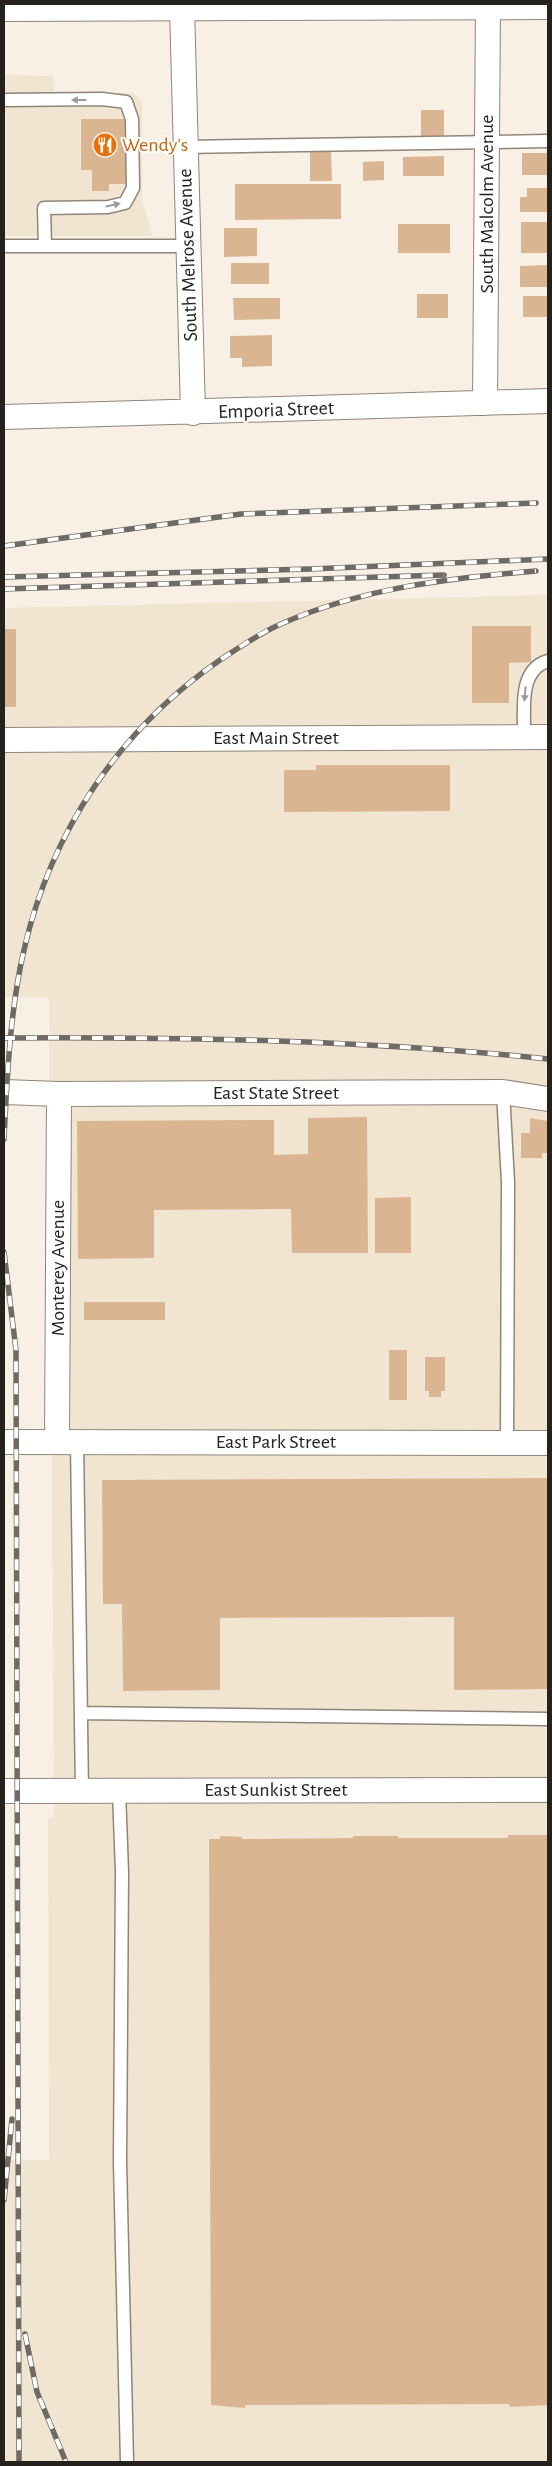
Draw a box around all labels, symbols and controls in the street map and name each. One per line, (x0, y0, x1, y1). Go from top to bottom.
one-way arrow (71, 96, 87, 104)
street label: South Malcolm Avenue (477, 115, 497, 293)
restaurant icon: Wendy's (92, 132, 118, 158)
place label: Wendy's (122, 135, 188, 155)
street label: South Melrose Avenue (175, 168, 201, 342)
one-way arrow (106, 201, 122, 209)
street label: Emporia Street (218, 398, 335, 422)
one-way arrow (521, 686, 529, 702)
street label: East Main Street (213, 728, 340, 748)
street label: East State Street (213, 1083, 340, 1103)
street label: Monterey Avenue (48, 1200, 68, 1336)
street label: East Park Street (216, 1432, 337, 1452)
street label: East Sunkist Street (204, 1780, 348, 1800)

